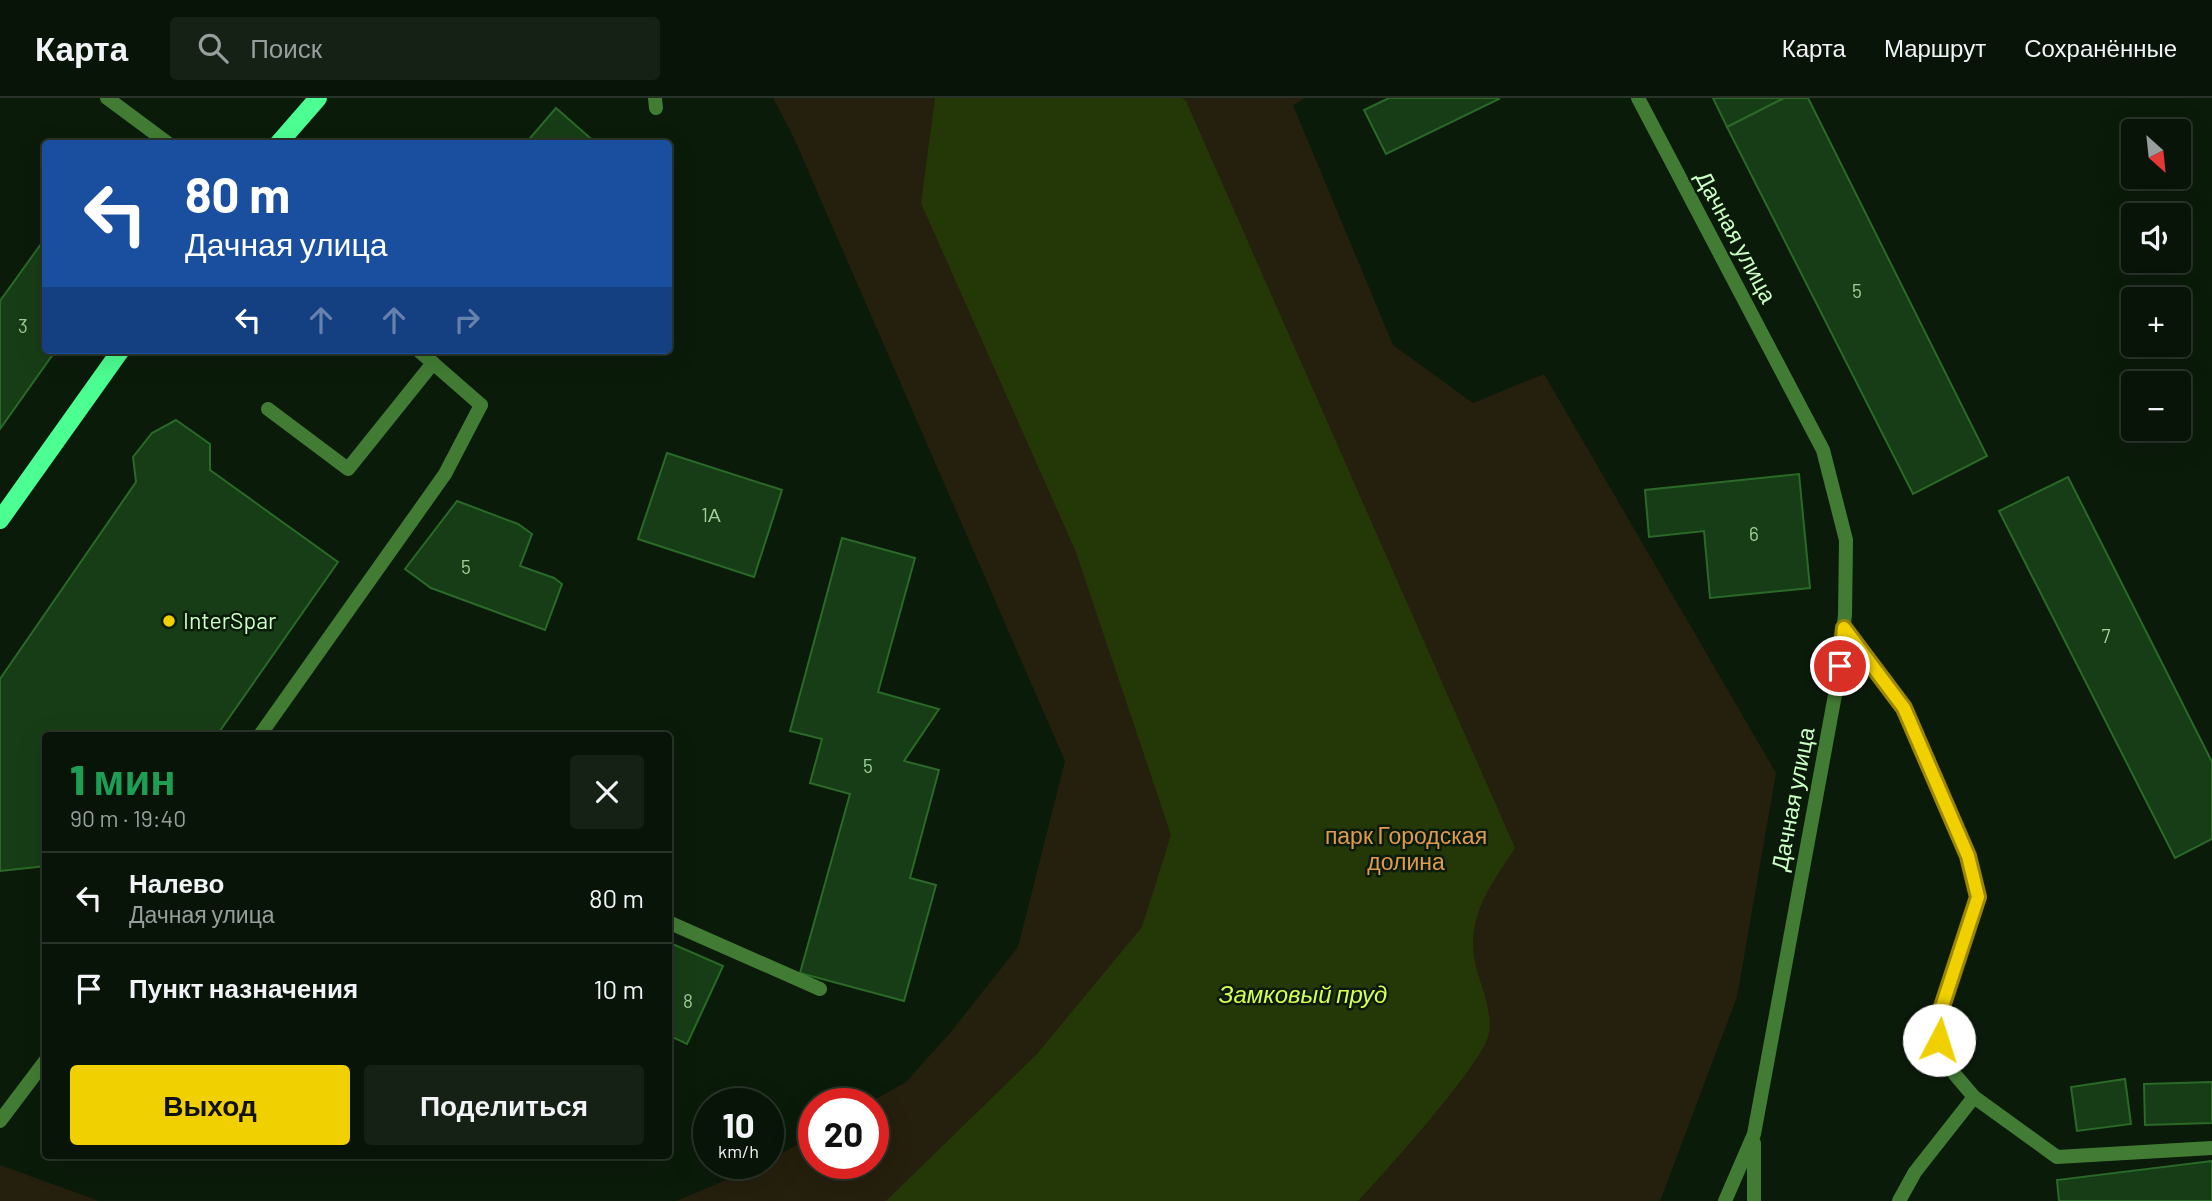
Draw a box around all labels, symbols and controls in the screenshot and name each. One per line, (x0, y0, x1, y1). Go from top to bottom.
search box (170, 17, 660, 80)
text: Карта (35, 28, 128, 68)
icon: search (194, 29, 232, 67)
text: Поиск (250, 32, 322, 63)
text: Карта (1782, 33, 1846, 62)
text: Маршрут (1884, 33, 1986, 62)
text: Сохранённые (2024, 33, 2177, 62)
north arrow (2121, 119, 2191, 189)
map controls (2121, 119, 2191, 441)
text: 80 m (185, 164, 290, 223)
street label: Дачная улица (1690, 166, 1784, 308)
icon: left (70, 168, 161, 259)
button: sound (2121, 203, 2191, 273)
text: Дачная улица (185, 224, 388, 262)
house number: 5 (1852, 279, 1862, 302)
button: + (2121, 287, 2191, 357)
icon: left (229, 301, 267, 339)
icon: ahead (302, 301, 340, 339)
icon: ahead (375, 301, 413, 339)
icon: right (448, 301, 486, 339)
house number: 3 (18, 314, 28, 337)
button: − (2121, 371, 2191, 441)
house number: 1А (701, 503, 721, 526)
house number: 6 (1749, 522, 1759, 545)
house number: 5 (461, 555, 471, 578)
place label: InterSpar (183, 606, 277, 634)
marker: InterSpar (161, 613, 177, 629)
house number: 7 (2102, 624, 2111, 647)
pin (1810, 636, 1870, 696)
icon: arrive (1821, 647, 1859, 685)
street label: Дачная улица (1764, 724, 1820, 873)
text: 1 мин (70, 753, 176, 803)
house number: 5 (863, 754, 873, 777)
button: close (570, 755, 644, 829)
text: 90 m · 19:40 (70, 804, 186, 832)
park label: парк Городская долина (1325, 821, 1487, 875)
text: Налево (129, 867, 224, 898)
icon: left (70, 879, 108, 917)
text: 80 m (589, 882, 644, 913)
text: Дачная улица (129, 900, 275, 928)
icon: arrive (70, 970, 108, 1008)
text: Пункт назначения (129, 972, 358, 1003)
text: 10 m (594, 973, 644, 1004)
water label: Замковый пруд (1219, 979, 1387, 1008)
house number: 8 (683, 989, 693, 1012)
position arrow (1902, 1003, 1976, 1077)
button: Выход (70, 1065, 350, 1145)
button: Поделиться (364, 1065, 644, 1145)
speed limit sign: 20 (798, 1088, 889, 1179)
text: 10 (722, 1103, 755, 1145)
text: km/h (718, 1140, 759, 1162)

